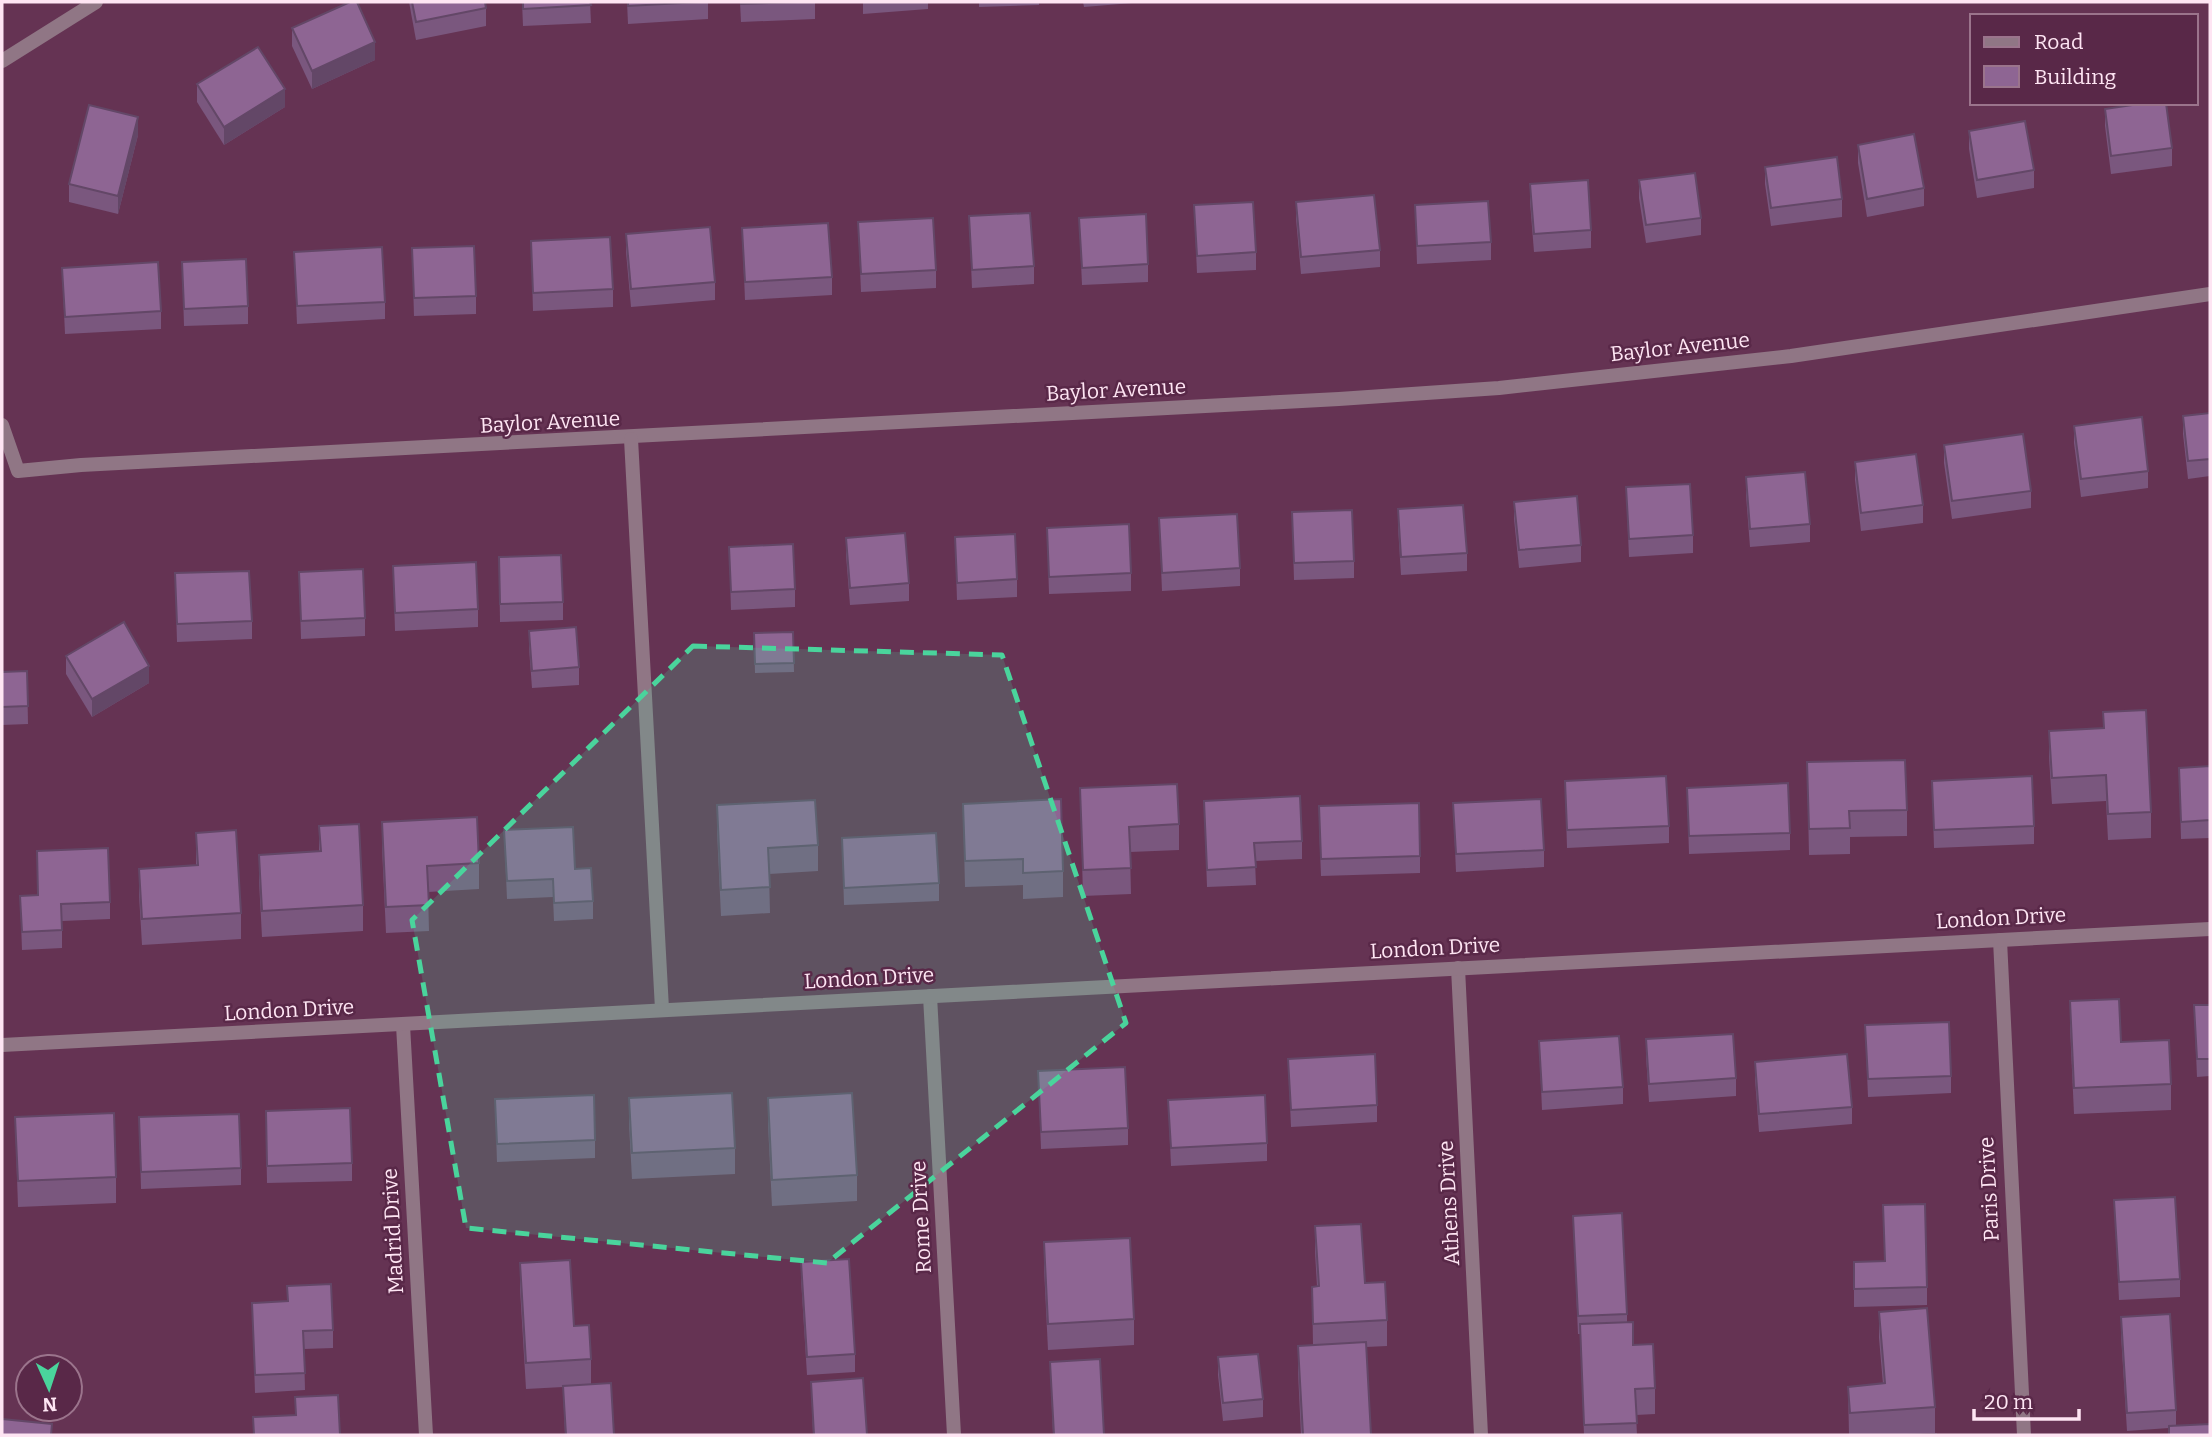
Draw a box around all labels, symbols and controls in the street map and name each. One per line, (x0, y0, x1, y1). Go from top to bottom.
legend (1970, 14, 2198, 105)
text: Road (2034, 29, 2083, 55)
text: Building (2034, 64, 2117, 90)
street label: Baylor Avenue (1609, 327, 1751, 367)
street label: Baylor Avenue (1045, 373, 1187, 407)
street label: Baylor Avenue (479, 405, 621, 439)
street label: London Drive (1935, 902, 2067, 934)
street label: London Drive (1369, 932, 1501, 964)
street label: London Drive (803, 962, 935, 994)
street label: London Drive (223, 994, 355, 1026)
street label: Paris Drive (1973, 1136, 2005, 1242)
street label: Athens Drive (1433, 1140, 1465, 1266)
street label: Rome Drive (905, 1160, 937, 1274)
street label: Madrid Drive (377, 1167, 409, 1295)
north arrow (14, 1353, 84, 1423)
scale bar (1974, 1378, 2079, 1422)
text: 20 m (1984, 1389, 2033, 1415)
text: N (42, 1393, 58, 1416)

